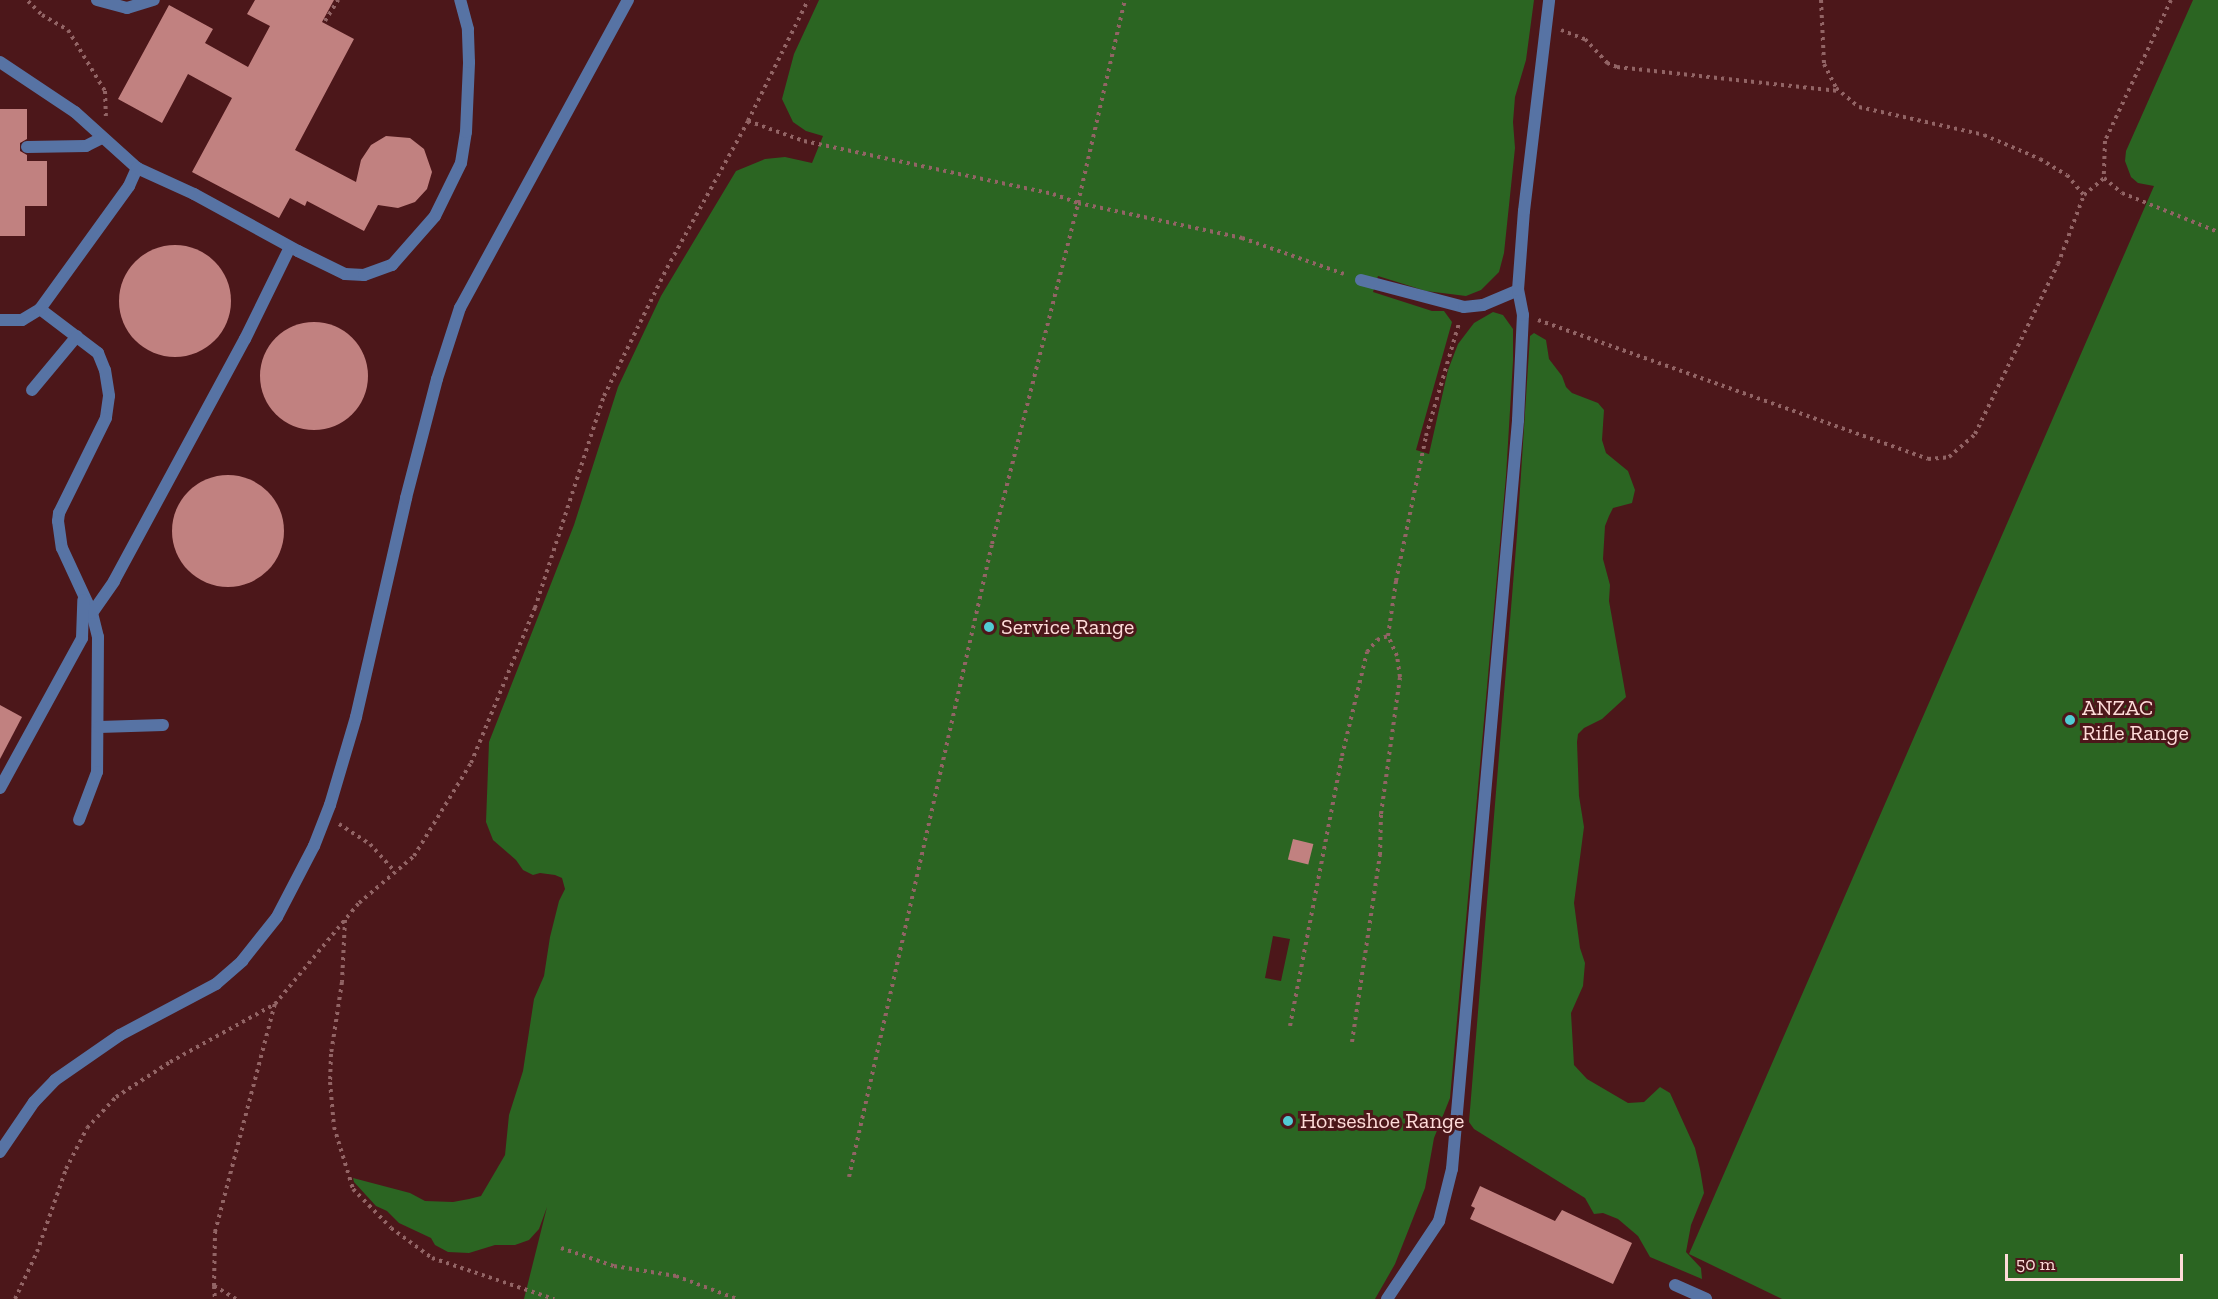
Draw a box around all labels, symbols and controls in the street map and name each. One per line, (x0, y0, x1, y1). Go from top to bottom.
place label: Service Range (1001, 614, 1134, 640)
marker: Service Range (982, 620, 996, 634)
place label: ANZAC Rifle Range (2082, 694, 2189, 746)
marker: ANZAC Rifle Range (2063, 713, 2077, 727)
place label: Horseshoe Range (1300, 1108, 1464, 1134)
marker: Horseshoe Range (1281, 1114, 1295, 1128)
scale bar (2008, 1242, 2186, 1280)
text: 50 m (2016, 1253, 2055, 1275)

